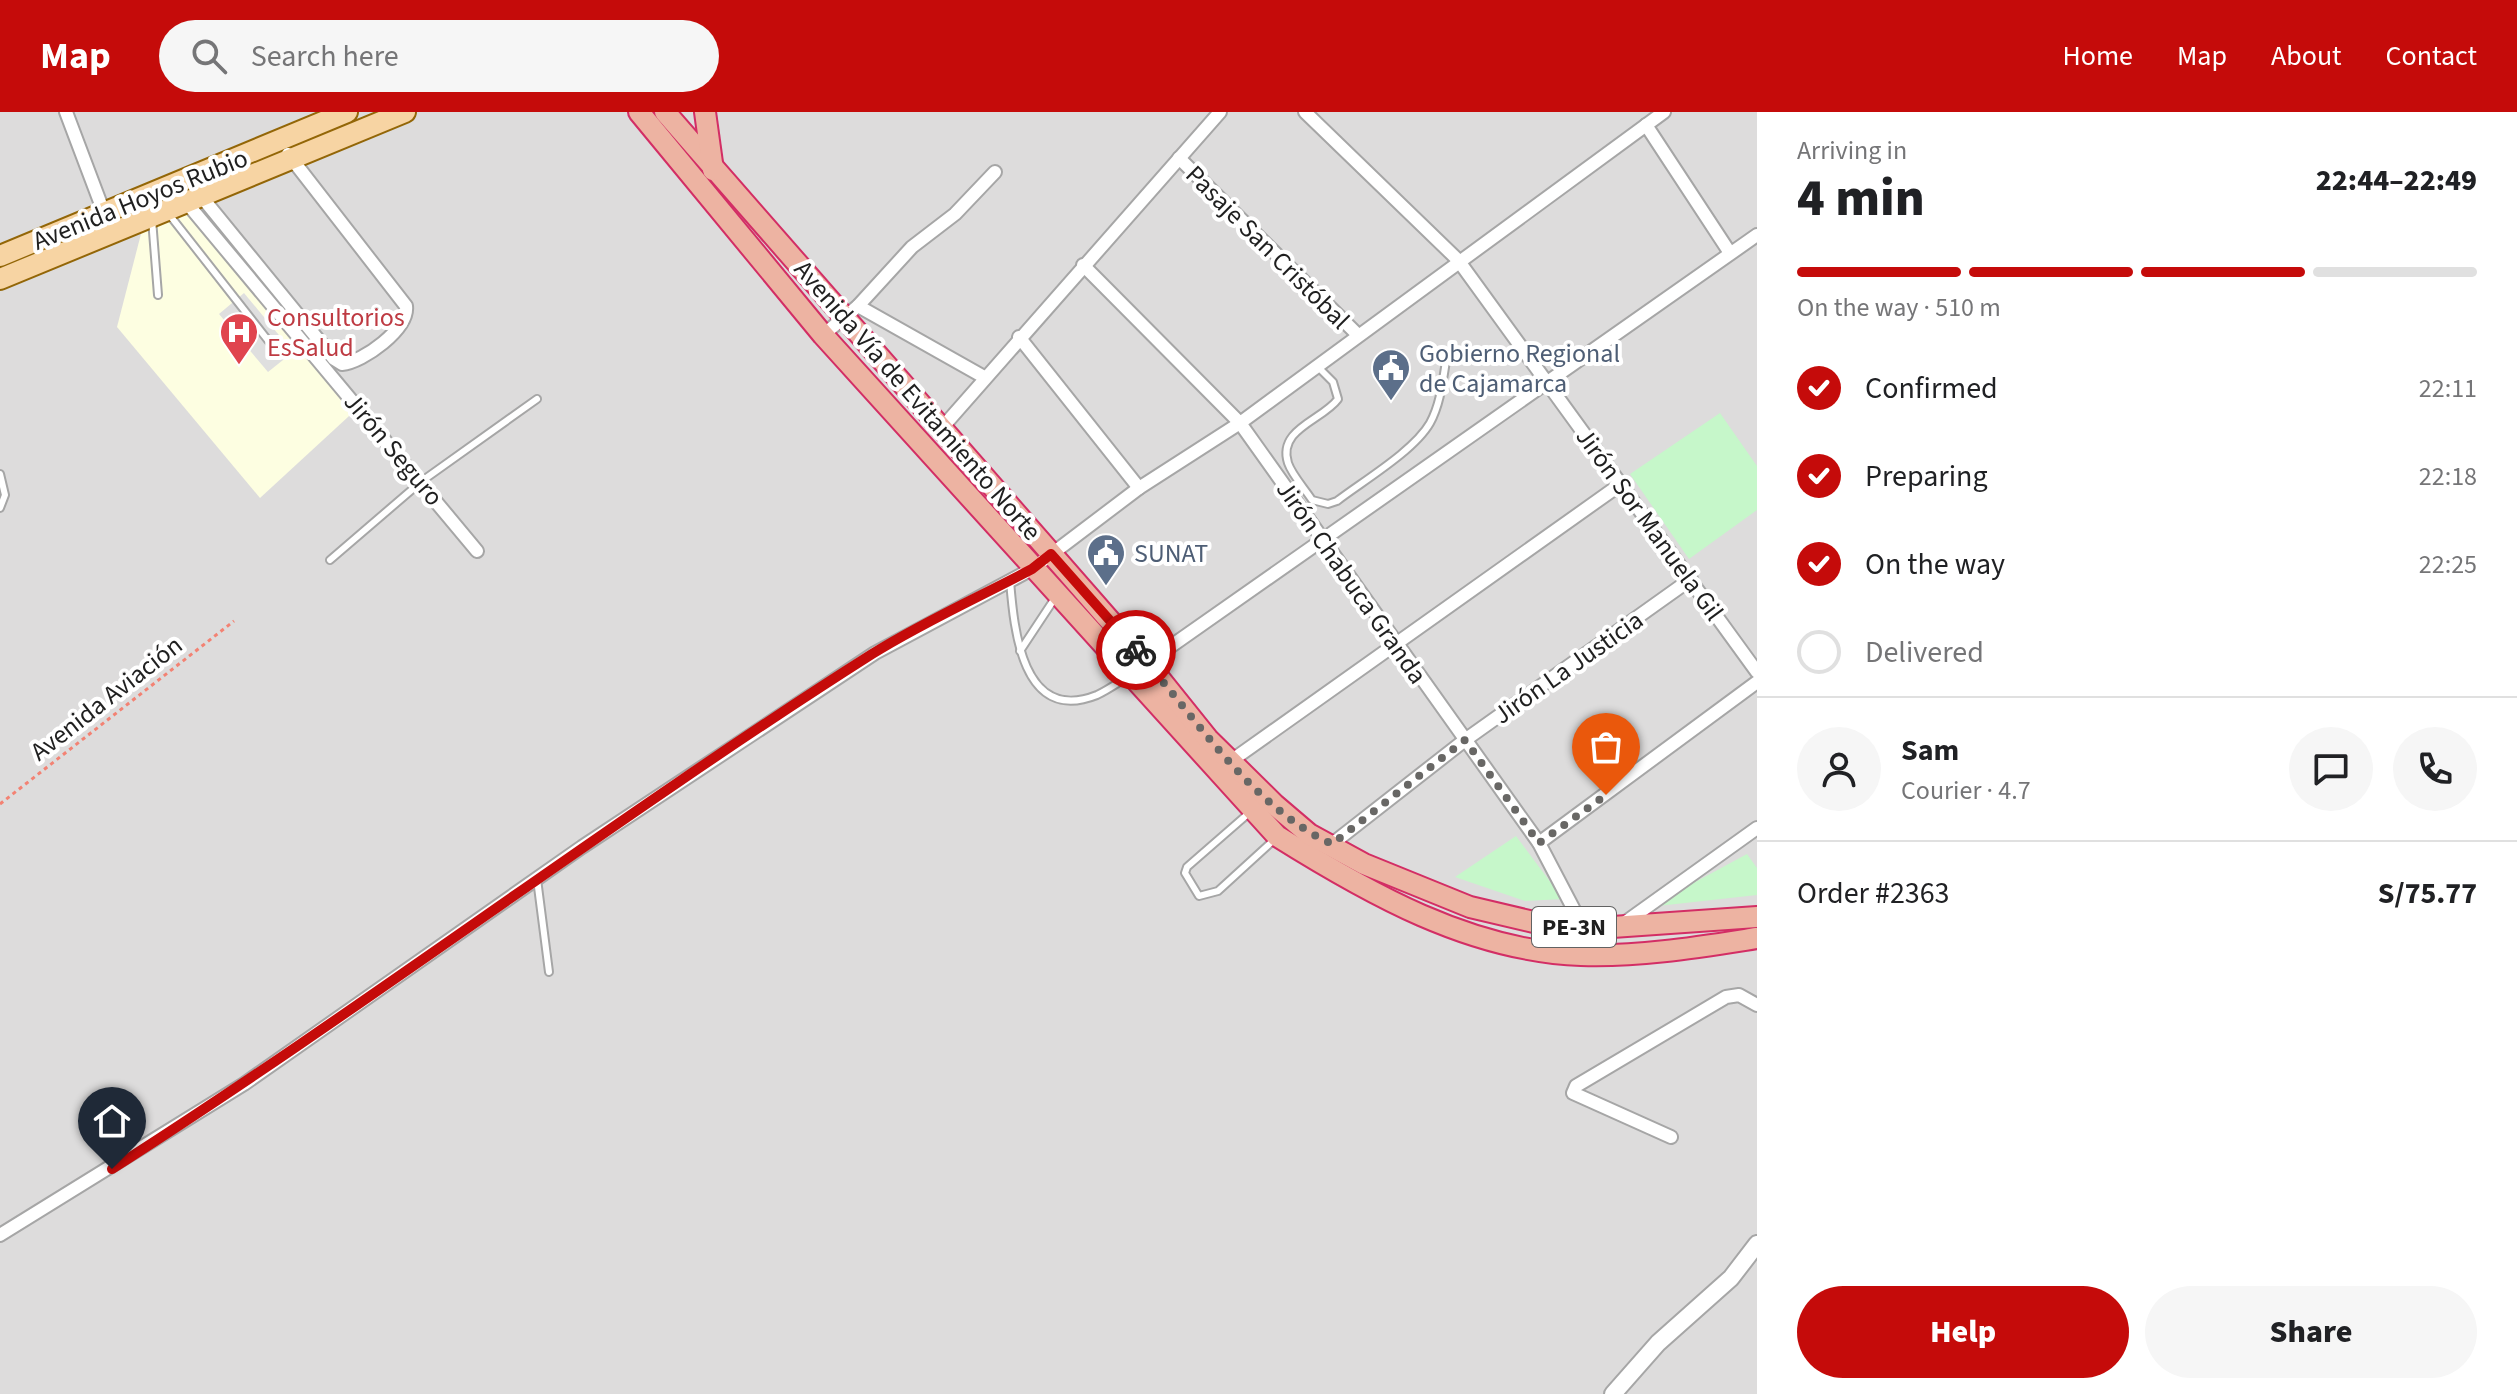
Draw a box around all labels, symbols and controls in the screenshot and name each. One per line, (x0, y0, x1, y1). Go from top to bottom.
search box (159, 20, 719, 92)
text: Map (40, 29, 111, 83)
icon: search (187, 34, 231, 78)
text: Search here (251, 35, 399, 78)
text: Home (2062, 36, 2133, 76)
text: Map (2177, 36, 2227, 76)
text: About (2271, 36, 2342, 76)
text: Contact (2386, 36, 2477, 76)
text: Arriving in (1797, 132, 1907, 169)
street label: Avenida Hoyos Rubio (27, 139, 253, 260)
street label: Pasaje San Cristóbal (1177, 157, 1358, 338)
text: 22:44–22:49 (2316, 159, 2477, 202)
text: 4 min (1797, 162, 1925, 236)
street label: Avenida Vía de Evitamiento Norte (785, 252, 1050, 549)
text: On the way · 510 m (1797, 289, 2001, 326)
place label: Consultorios EsSalud (267, 299, 405, 366)
hospital icon: Consultorios EsSalud (218, 311, 260, 366)
place label: Gobierno Regional de Cajamarca (1419, 335, 1620, 402)
public building icon: Gobierno Regional de Cajamarca (1370, 347, 1412, 402)
icon: check (1797, 366, 1841, 410)
text: Confirmed (1865, 367, 1998, 410)
text: 22:11 (2419, 370, 2477, 407)
street label: Jirón Seguro (335, 385, 452, 514)
street label: Jirón Sor Manuela Gil (1567, 420, 1732, 628)
icon: check (1797, 454, 1841, 498)
text: Preparing (1865, 455, 1988, 498)
text: 22:18 (2419, 458, 2477, 495)
street label: Jirón Chabuca Granda (1267, 473, 1436, 692)
public building icon: SUNAT (1085, 532, 1127, 587)
place label: SUNAT (1134, 535, 1208, 572)
icon: check (1797, 542, 1841, 586)
text: On the way (1865, 543, 2005, 586)
text: 22:25 (2419, 546, 2477, 583)
street label: Jirón La Justicia (1486, 602, 1651, 733)
courier (1096, 610, 1176, 690)
street label: Avenida Aviación (22, 627, 190, 770)
icon: bike (1114, 628, 1158, 672)
text: Delivered (1865, 631, 1984, 674)
pin (1572, 713, 1640, 795)
icon: bag (1584, 725, 1628, 769)
button: person (1797, 727, 1881, 811)
button: chat (2289, 727, 2373, 811)
button: phone (2393, 727, 2477, 811)
text: Sam (1901, 729, 1959, 772)
text: Courier · 4.7 (1901, 772, 2031, 809)
text: Order #2363 (1797, 872, 1950, 915)
text: S/75.77 (2378, 872, 2477, 915)
road number: PE-3N (1532, 907, 1616, 947)
pin (78, 1087, 146, 1169)
icon: home (90, 1099, 134, 1143)
button: Help (1797, 1286, 2129, 1378)
button: Share (2145, 1286, 2477, 1378)

